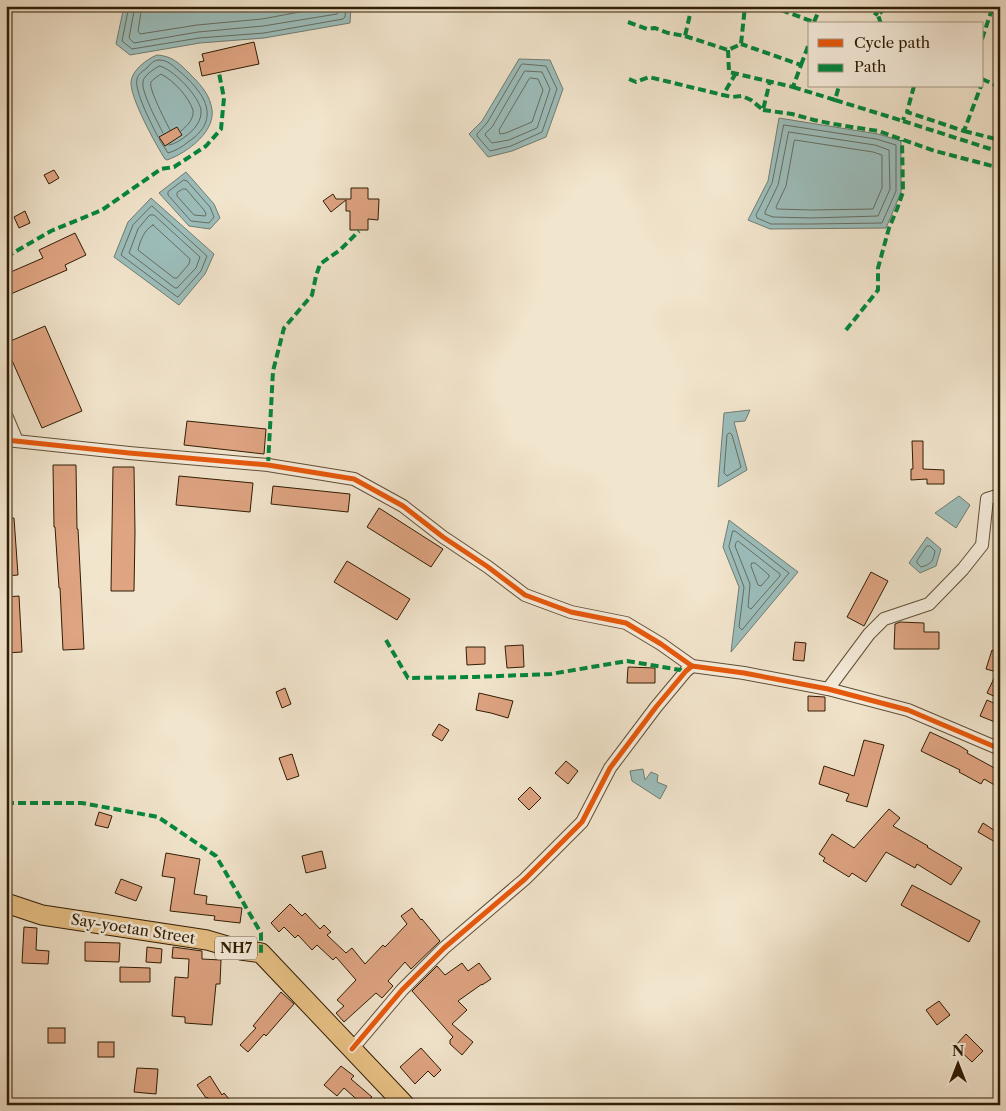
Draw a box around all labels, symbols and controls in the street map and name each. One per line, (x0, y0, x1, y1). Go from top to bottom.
legend (808, 22, 984, 88)
text: Cycle path (854, 33, 931, 52)
text: Path (854, 57, 887, 76)
street label: Say-yoetan Street (70, 909, 197, 948)
road number: NH7 (215, 936, 257, 960)
north arrow (934, 1038, 984, 1088)
text: N (952, 1042, 964, 1060)

